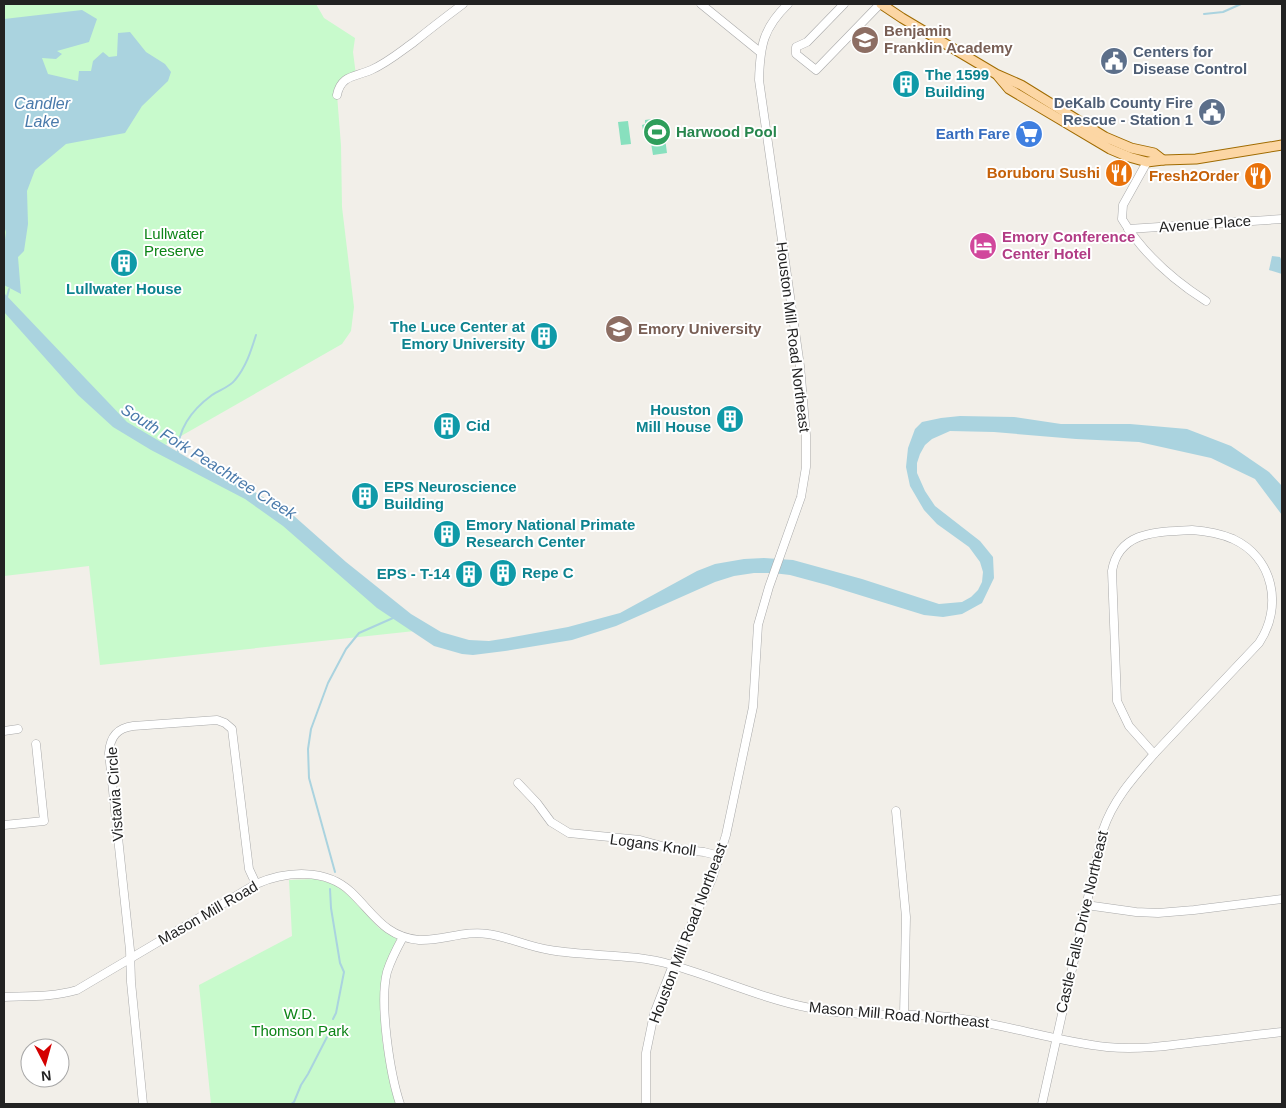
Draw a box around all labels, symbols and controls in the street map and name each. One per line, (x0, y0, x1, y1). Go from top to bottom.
place label: Benjamin Franklin Academy (884, 22, 1013, 56)
school or university icon: Benjamin Franklin Academy (850, 25, 880, 55)
place label: Centers for Disease Control (1133, 43, 1247, 77)
public building icon: Centers for Disease Control (1099, 46, 1129, 76)
place label: The 1599 Building (925, 66, 989, 100)
building icon: The 1599 Building (891, 69, 921, 99)
place label: DeKalb County Fire Rescue - Station 1 (1054, 94, 1193, 128)
water label: Candler Lake (14, 95, 71, 130)
public building icon: DeKalb County Fire Rescue - Station 1 (1197, 97, 1227, 127)
sports icon: Harwood Pool (642, 117, 672, 147)
supermarket icon: Earth Fare (1014, 119, 1044, 149)
place label: Harwood Pool (676, 123, 777, 140)
place label: Earth Fare (936, 125, 1010, 142)
restaurant icon: Boruboru Sushi (1104, 158, 1134, 188)
restaurant icon: Fresh2Order (1243, 161, 1273, 191)
place label: Boruboru Sushi (987, 164, 1100, 181)
place label: Fresh2Order (1149, 167, 1239, 184)
street label: Avenue Place (1158, 212, 1252, 235)
park label: Lullwater Preserve (144, 225, 204, 259)
place label: Emory Conference Center Hotel (1002, 228, 1135, 262)
hotel icon: Emory Conference Center Hotel (968, 231, 998, 261)
street label: Houston Mill Road Northeast (773, 241, 814, 434)
building icon: Lullwater House (109, 248, 139, 278)
place label: Lullwater House (66, 280, 182, 297)
school or university icon: Emory University (604, 314, 634, 344)
place label: The Luce Center at Emory University (390, 318, 526, 352)
place label: Emory University (638, 320, 762, 337)
building icon: The Luce Center at Emory University (529, 321, 559, 351)
water label: South Fork Peachtree Creek (118, 400, 300, 523)
place label: Houston Mill House (636, 401, 711, 435)
building icon: Houston Mill House (715, 404, 745, 434)
building icon: Cid (432, 411, 462, 441)
place label: Cid (466, 417, 490, 434)
place label: EPS Neuroscience Building (384, 478, 517, 512)
building icon: EPS Neuroscience Building (350, 481, 380, 511)
place label: Emory National Primate Research Center (466, 516, 635, 550)
building icon: Emory National Primate Research Center (432, 519, 462, 549)
building icon: Repe C (488, 558, 518, 588)
building icon: EPS - T-14 (454, 559, 484, 589)
place label: Repe C (522, 564, 574, 581)
place label: EPS - T-14 (377, 565, 451, 582)
street label: Vistavia Circle (103, 746, 126, 842)
street label: Castle Falls Drive Northeast (1052, 828, 1111, 1015)
street label: Logans Knoll (609, 830, 697, 859)
street label: Houston Mill Road Northeast (645, 839, 730, 1025)
street label: Mason Mill Road (155, 877, 260, 948)
street label: Mason Mill Road Northeast (808, 998, 991, 1031)
park label: W.D. Thomson Park (251, 1005, 349, 1039)
north arrow (20, 1038, 70, 1088)
text: N (40, 1067, 52, 1084)

